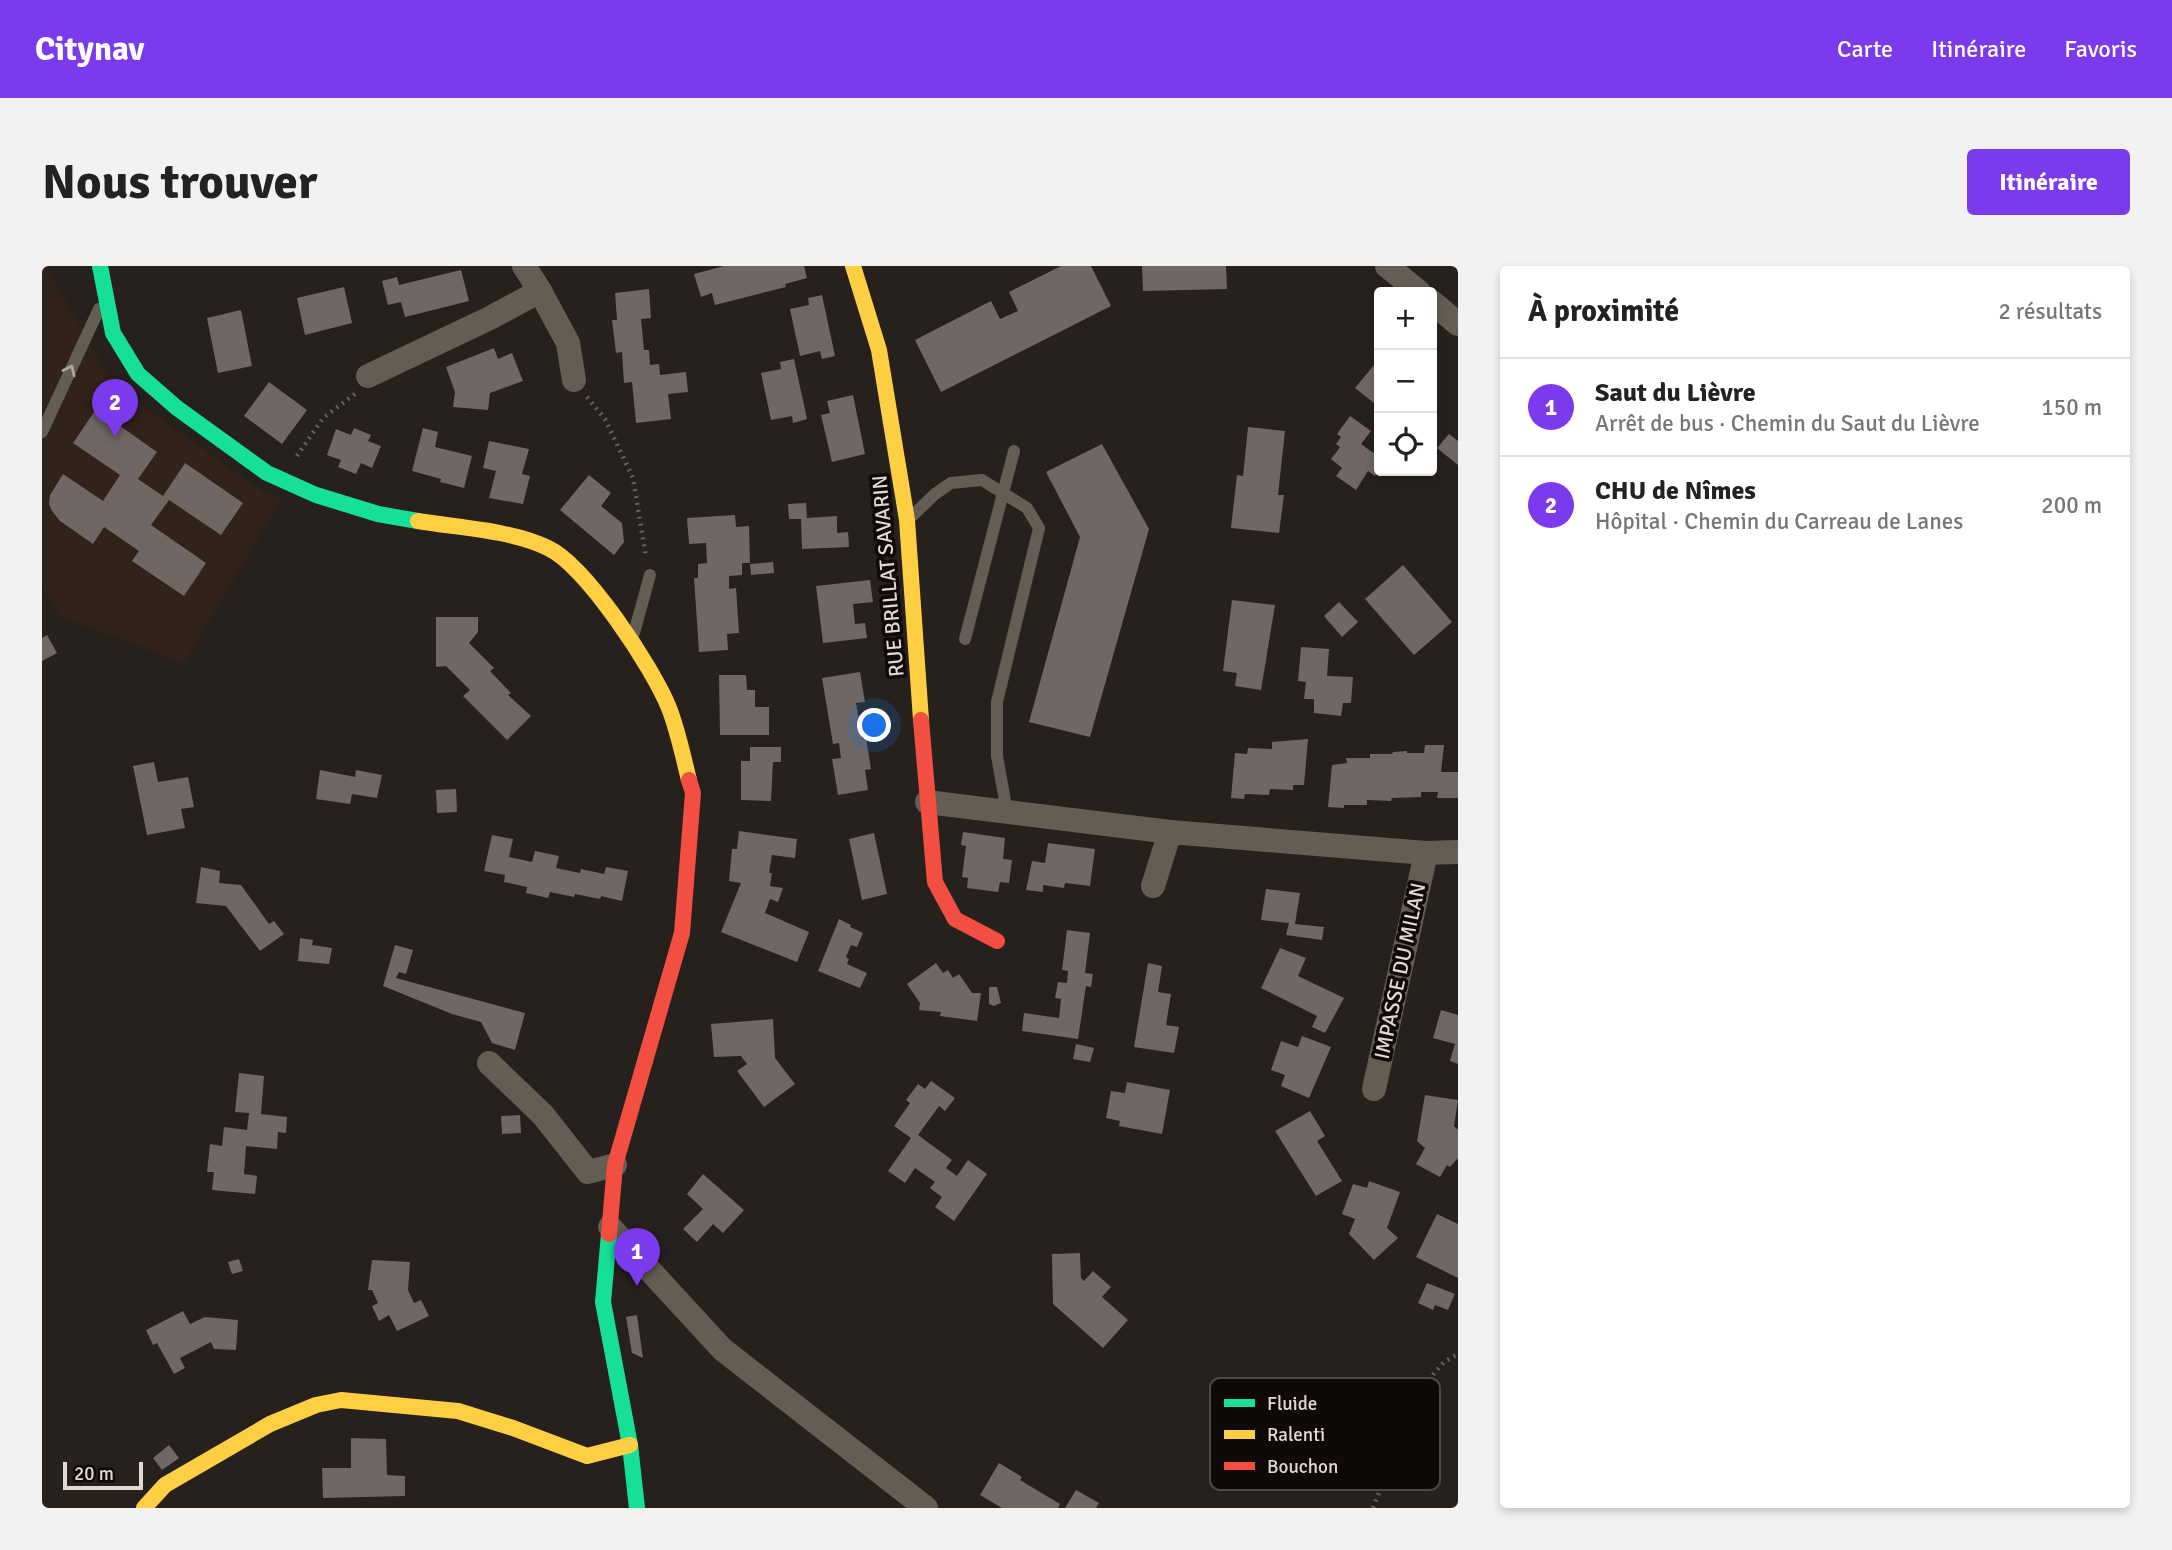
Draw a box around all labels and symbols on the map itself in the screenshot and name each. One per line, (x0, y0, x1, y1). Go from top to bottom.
one-way arrow (62, 365, 76, 377)
pin: 2 (92, 379, 138, 437)
street label: RUE BRILLAT SAVARIN (866, 474, 910, 678)
your location (857, 708, 891, 742)
street label: IMPASSE DU MILAN (1369, 880, 1431, 1062)
pin: 1 (614, 1228, 660, 1286)
legend (1210, 1378, 1440, 1490)
text: Fluide (1267, 1392, 1317, 1416)
text: Ralenti (1267, 1423, 1325, 1447)
text: Bouchon (1267, 1455, 1338, 1479)
scale bar (63, 1459, 144, 1491)

